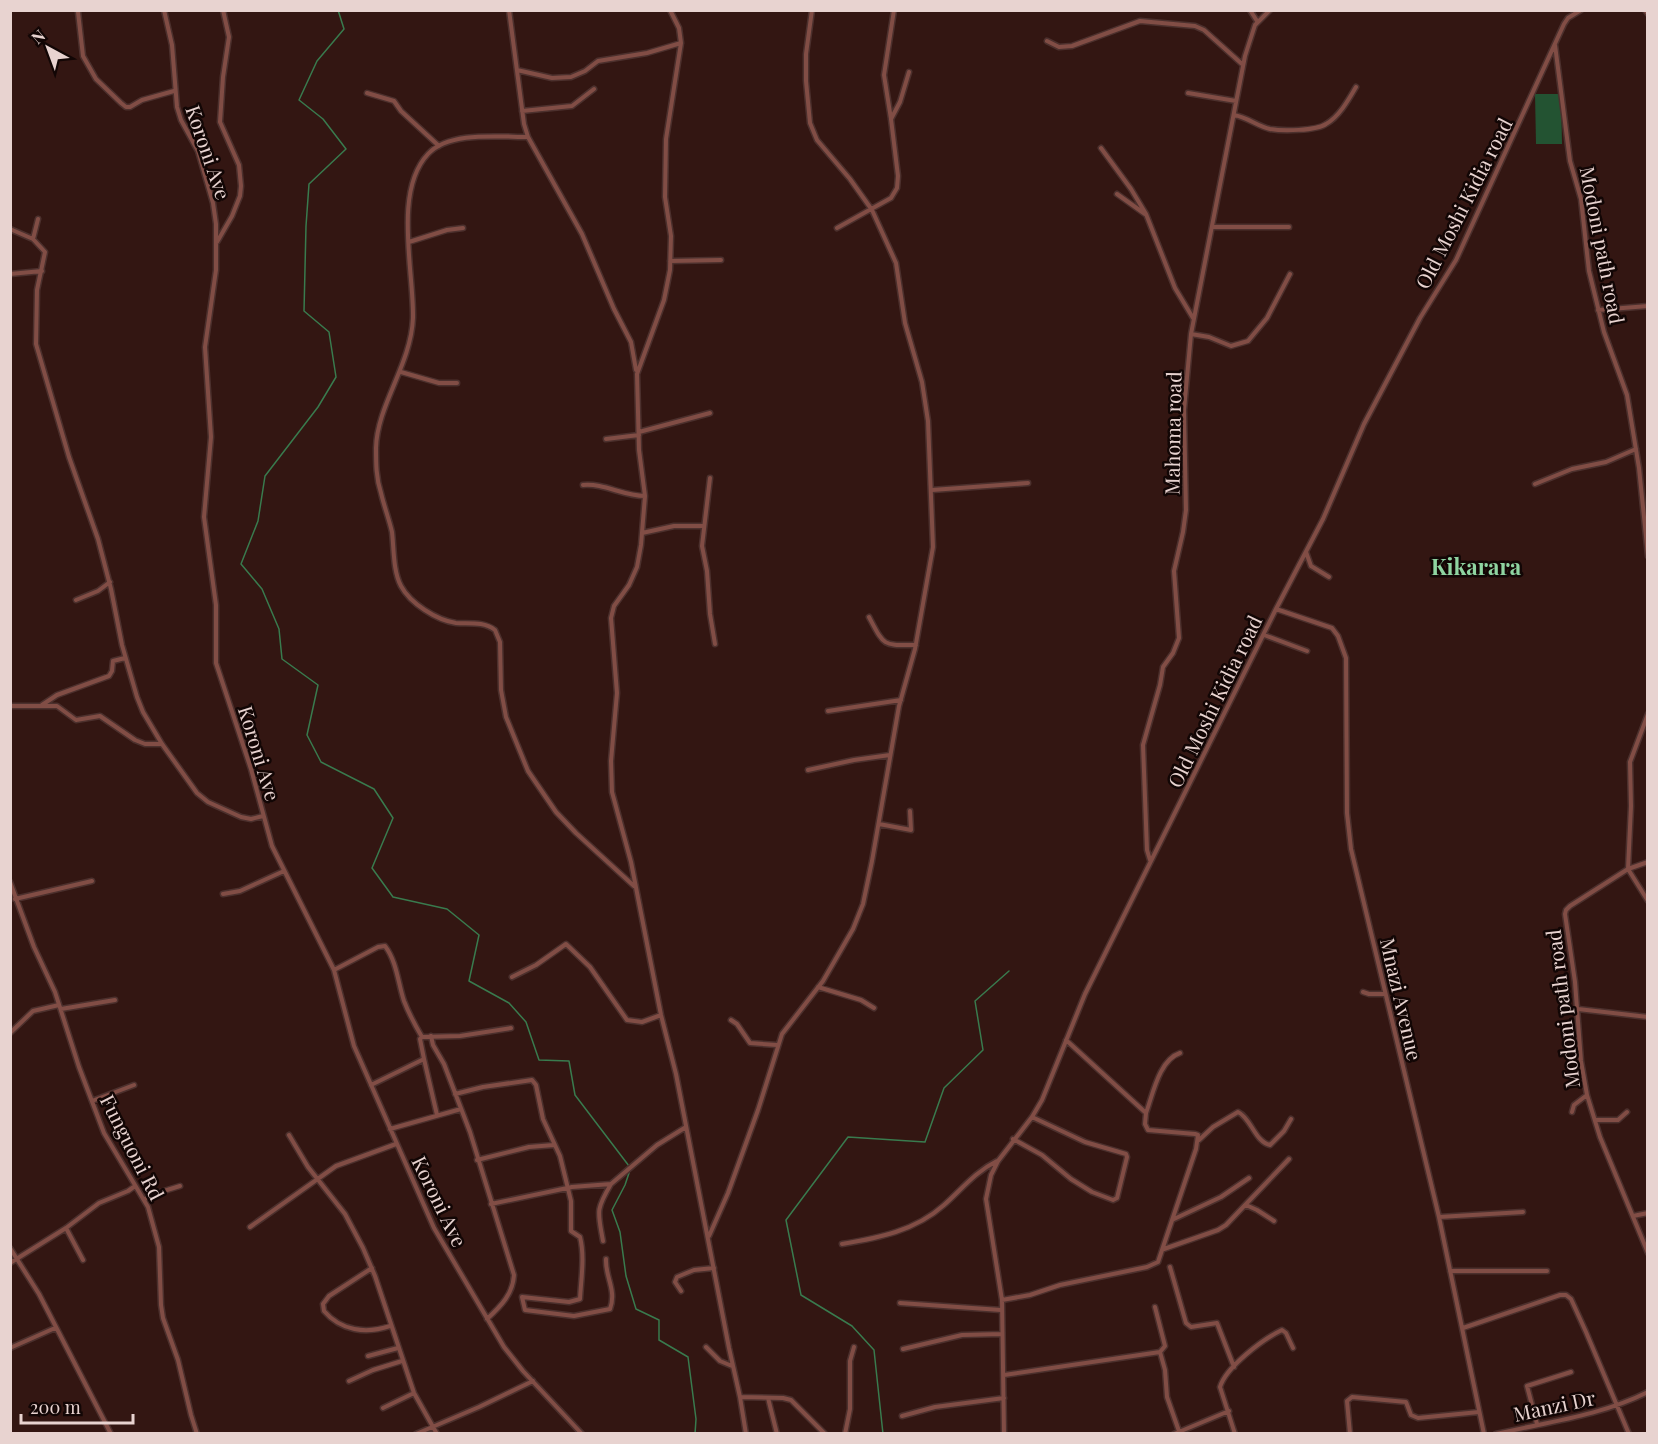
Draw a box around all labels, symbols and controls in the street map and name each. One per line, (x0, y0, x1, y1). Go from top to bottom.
north arrow (18, 18, 78, 78)
text: N (27, 24, 49, 48)
street label: Koroni Ave (180, 101, 238, 203)
street label: Old Moshi Kidia road (1408, 113, 1518, 293)
street label: Modoni path road (1574, 164, 1632, 326)
street label: Mahoma road (1157, 371, 1187, 495)
district label: Kikarara (1431, 551, 1522, 581)
street label: Old Moshi Kidia road (1161, 610, 1268, 792)
street label: Koroni Ave (233, 702, 287, 804)
street label: Modoni path road (1539, 928, 1585, 1090)
street label: Mnazi Avenue (1375, 935, 1429, 1063)
street label: Funguoni Rd (95, 1090, 171, 1205)
street label: Koroni Ave (406, 1151, 474, 1251)
street label: Manzi Dr (1511, 1383, 1597, 1427)
scale bar (21, 1387, 134, 1425)
text: 200 m (30, 1395, 81, 1419)

